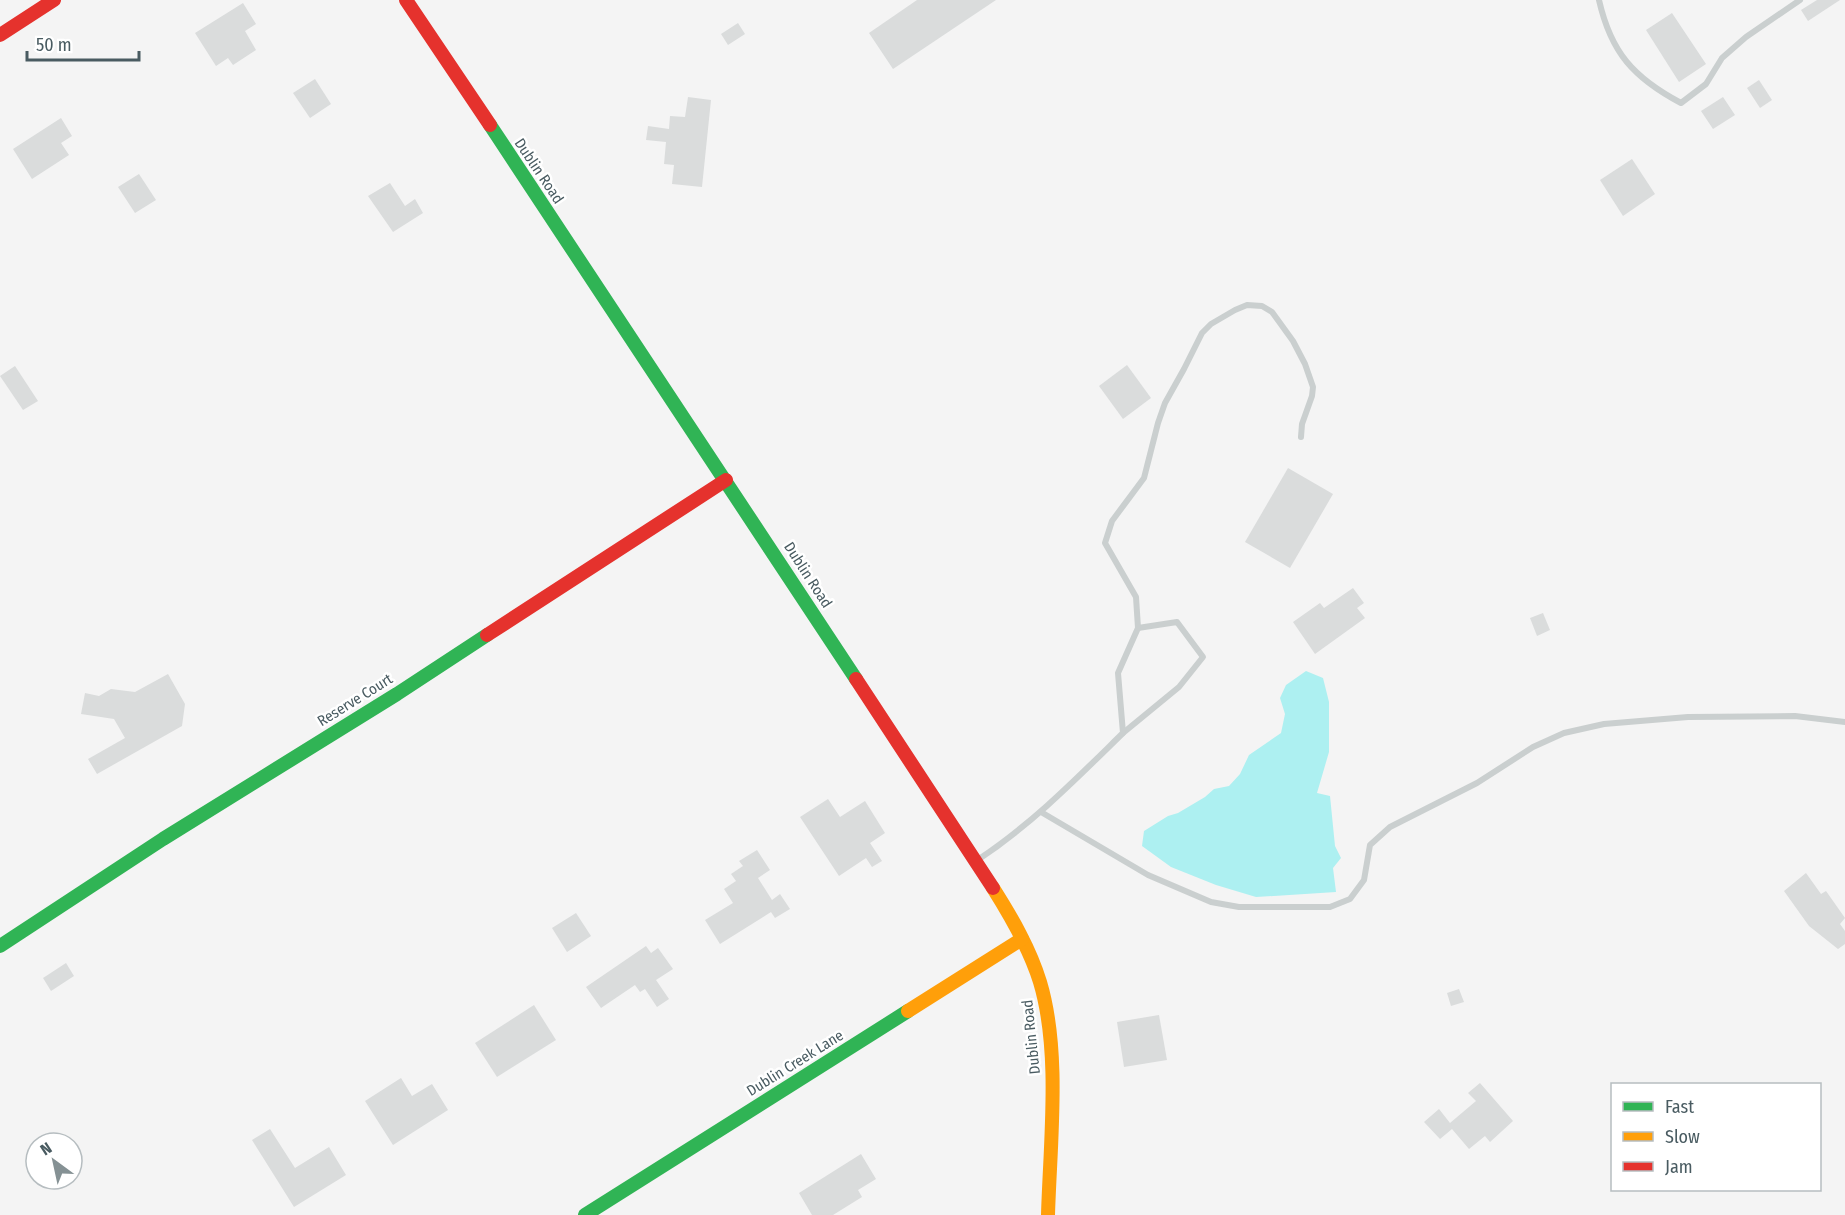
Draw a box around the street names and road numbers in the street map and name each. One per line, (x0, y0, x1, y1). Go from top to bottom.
street label: Dublin Road (511, 135, 567, 207)
street label: Dublin Road (780, 539, 836, 611)
street label: Reserve Court (314, 670, 396, 730)
street label: Dublin Road (1018, 999, 1044, 1075)
street label: Dublin Creek Lane (743, 1026, 847, 1100)

